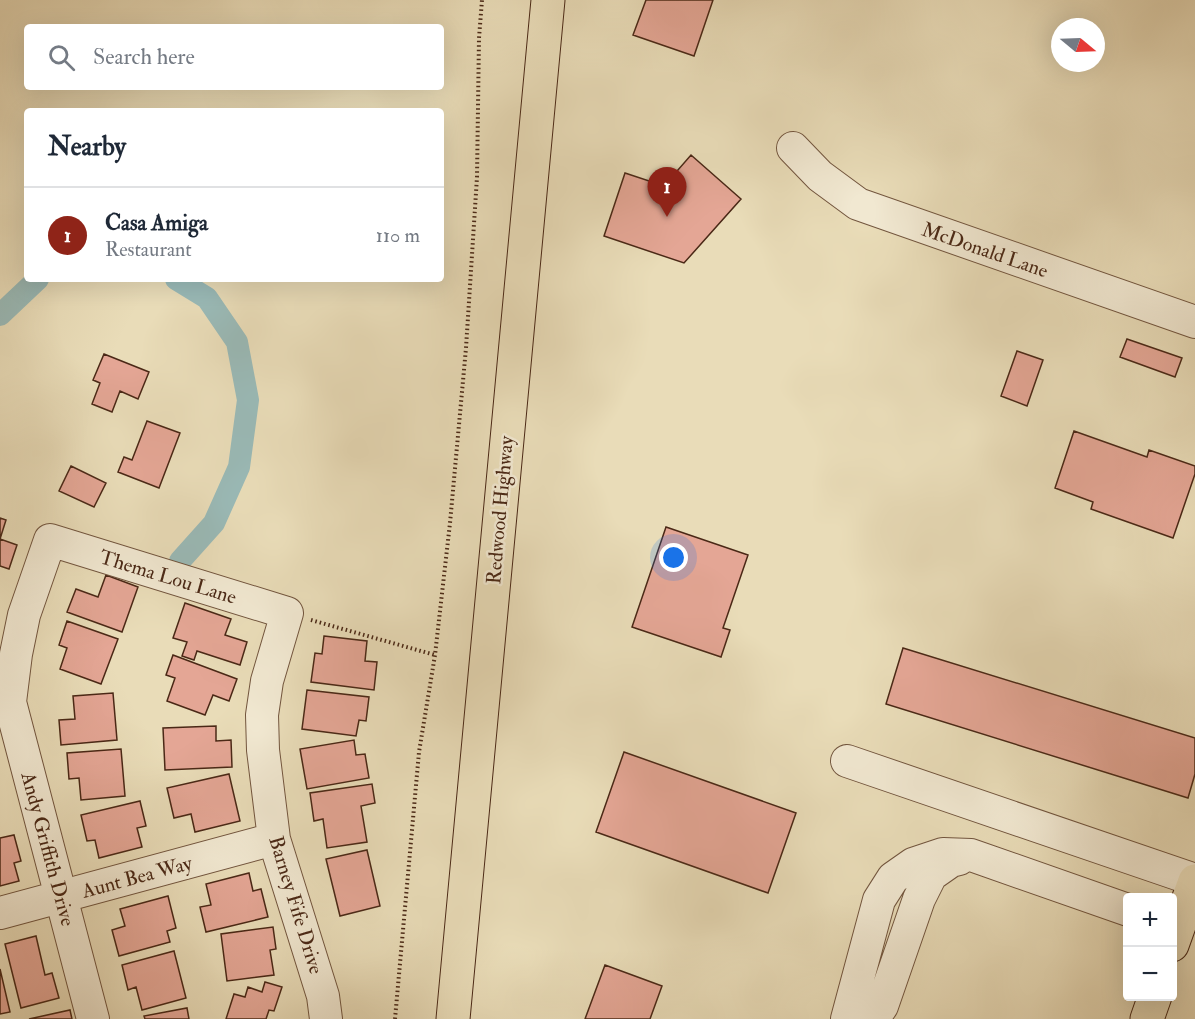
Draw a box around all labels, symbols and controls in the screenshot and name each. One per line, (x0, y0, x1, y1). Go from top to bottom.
north arrow (1051, 18, 1105, 72)
search box (24, 24, 444, 90)
icon: search (45, 41, 78, 74)
text: Search here (93, 43, 195, 71)
text: Nearby (48, 131, 126, 163)
pin: 1 (648, 168, 686, 217)
text: Casa Amiga (105, 209, 208, 237)
street label: McDonald Lane (919, 217, 1051, 283)
text: 1 (64, 223, 71, 248)
text: 110 m (376, 223, 420, 248)
text: Restaurant (105, 237, 192, 262)
street label: Redwood Highway (481, 434, 519, 585)
your location (659, 543, 688, 572)
street label: Thema Lou Lane (97, 544, 239, 610)
street label: Andy Griffith Drive (15, 768, 81, 929)
street label: Barney Fife Drive (263, 833, 329, 977)
street label: Aunt Bea Way (78, 850, 196, 904)
map controls (1123, 893, 1177, 1001)
button: + (1123, 893, 1177, 947)
button: − (1123, 947, 1177, 1001)

